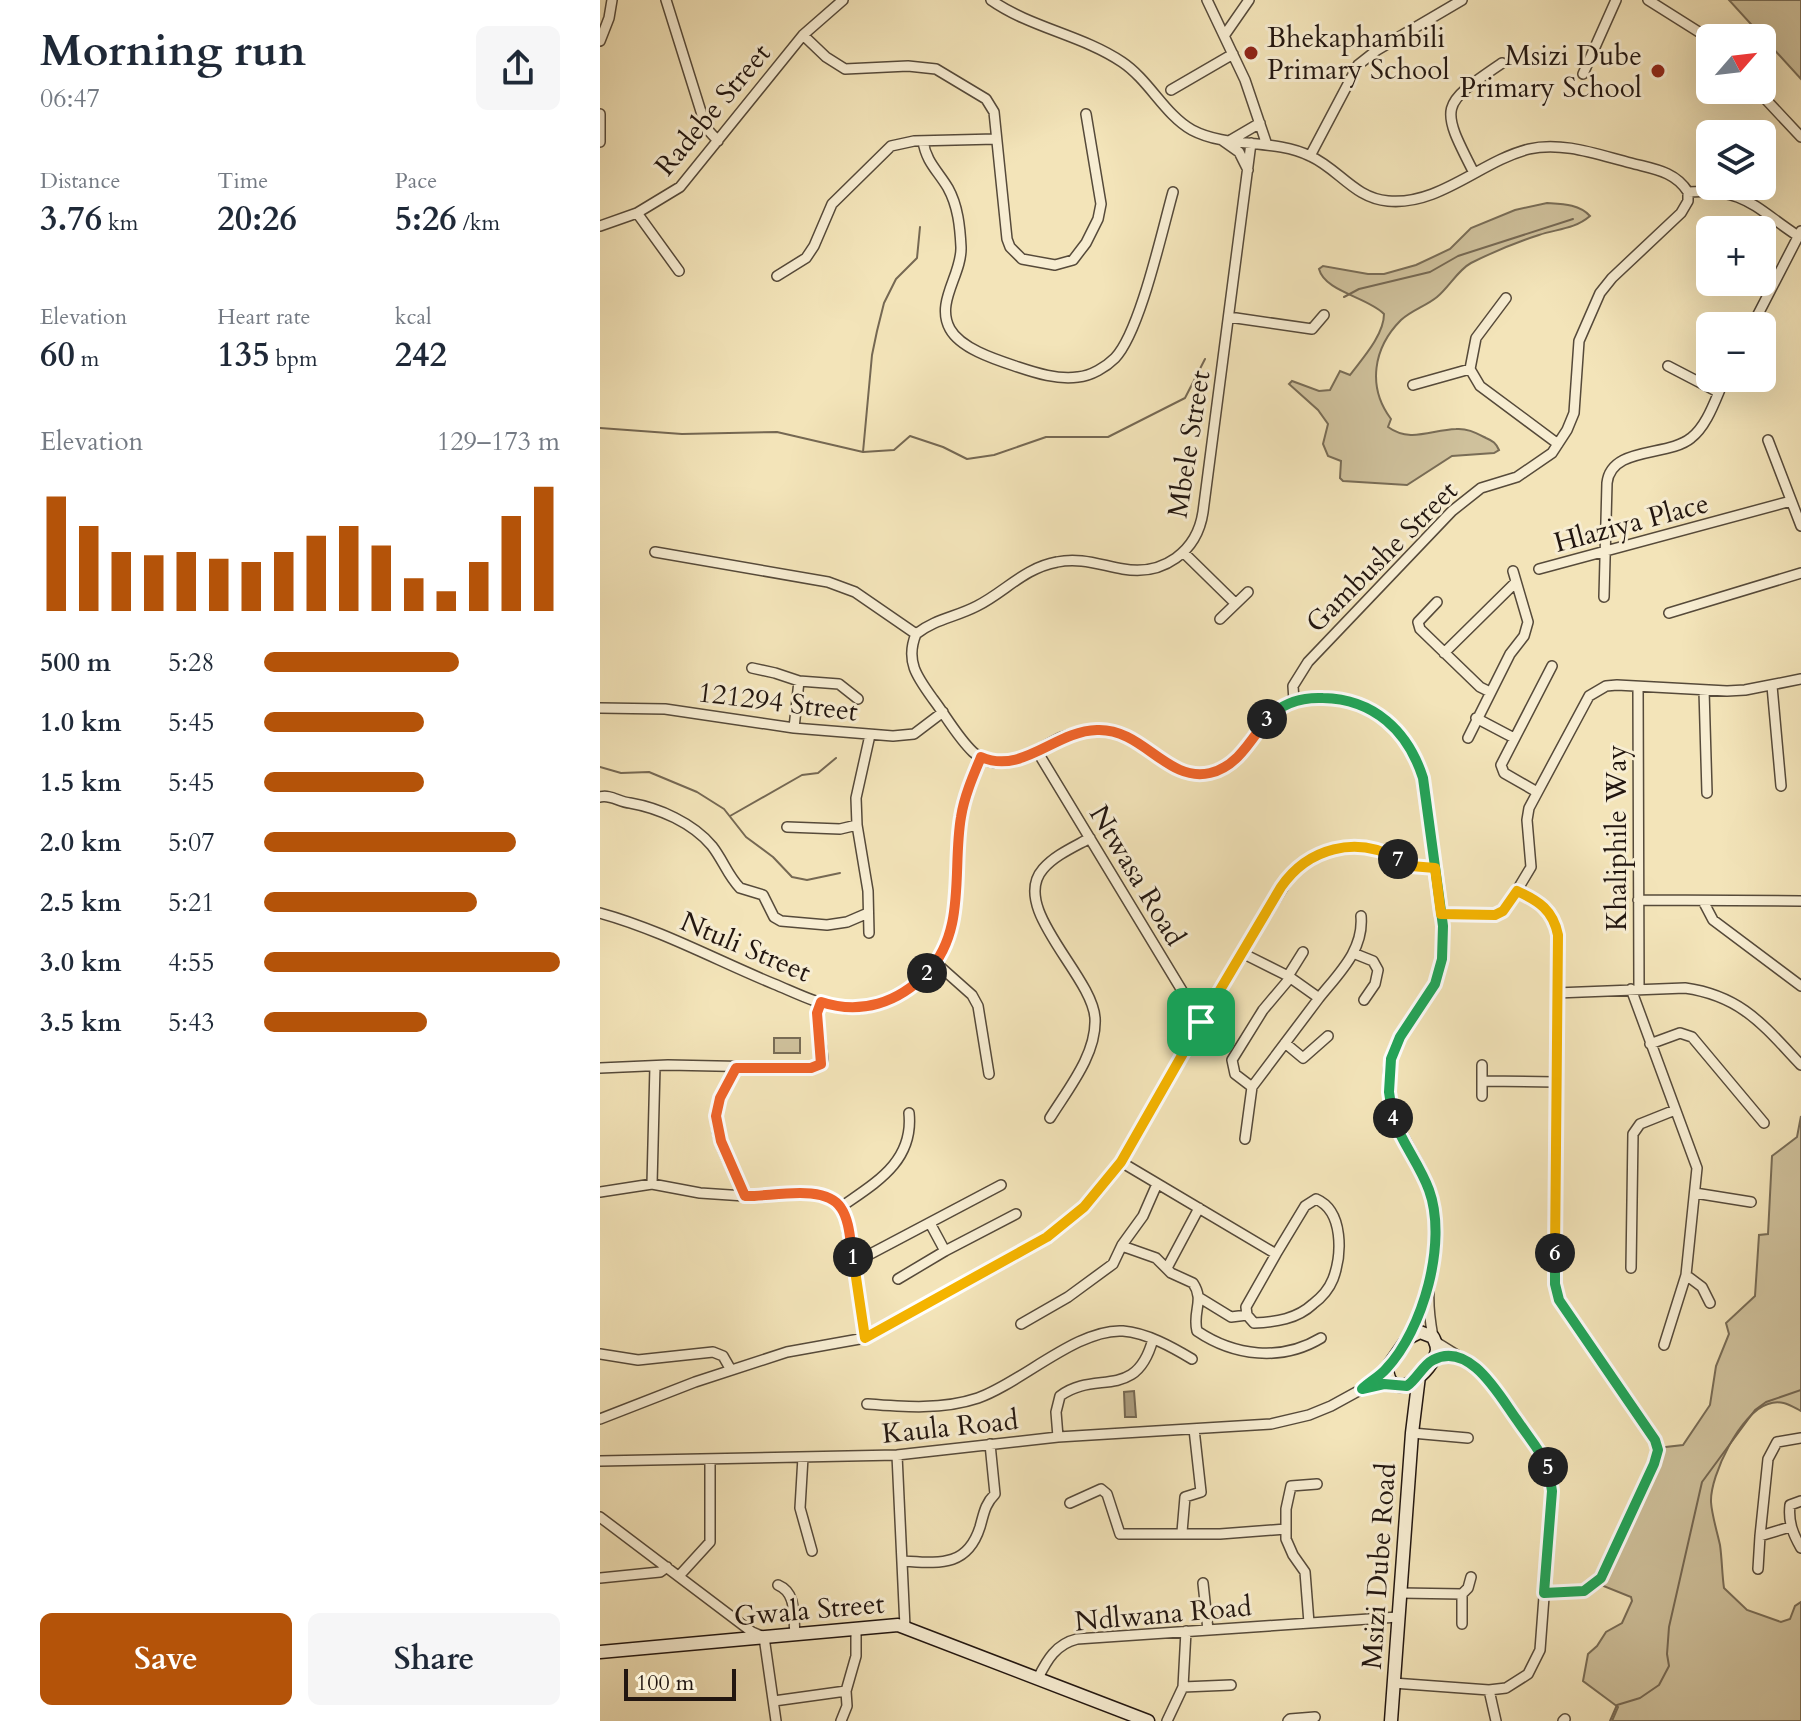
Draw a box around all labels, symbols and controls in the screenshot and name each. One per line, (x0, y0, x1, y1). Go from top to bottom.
place label: Bhekaphambili Primary School (1267, 19, 1450, 89)
text: Morning run (40, 21, 306, 81)
north arrow (1696, 24, 1776, 104)
map controls (1696, 24, 1776, 392)
button: share (476, 26, 560, 110)
street label: Radebe Street (646, 35, 779, 184)
place label: Msizi Dube Primary School (1459, 37, 1642, 107)
marker: Bhekaphambili Primary School (1242, 44, 1260, 62)
marker: Msizi Dube Primary School (1649, 62, 1667, 80)
text: 06:47 (40, 81, 100, 116)
button: layers (1696, 120, 1776, 200)
text: Distance (40, 166, 120, 196)
text: Time (217, 166, 268, 196)
text: Pace (395, 166, 437, 196)
text: 3.76 (40, 196, 102, 242)
text: 20:26 (217, 196, 297, 242)
text: 5:26 (395, 196, 457, 242)
text: km (102, 208, 138, 238)
text: /km (457, 208, 500, 238)
button: + (1696, 216, 1776, 296)
text: Elevation (40, 302, 127, 332)
text: Heart rate (217, 302, 311, 332)
text: kcal (395, 302, 432, 332)
button: − (1696, 312, 1776, 392)
text: 60 (40, 332, 75, 378)
text: 135 (217, 332, 270, 378)
text: 242 (395, 332, 447, 378)
text: m (75, 344, 99, 374)
text: bpm (270, 344, 318, 374)
street label: Mbele Street (1159, 368, 1219, 521)
text: Elevation (40, 424, 143, 459)
text: 129–173 m (437, 424, 560, 459)
street label: Gambushe Street (1297, 472, 1466, 641)
street label: Hlaziya Place (1550, 484, 1713, 562)
text: 500 m (40, 645, 111, 680)
text: 5:28 (168, 645, 215, 680)
street label: 121294 Street (696, 673, 860, 731)
pin: 3 (1247, 699, 1287, 739)
text: 3 (1261, 704, 1273, 734)
text: 1.0 km (40, 705, 121, 740)
text: 5:45 (168, 705, 215, 740)
street label: Khaliphile Way (1598, 744, 1636, 931)
text: 1.5 km (40, 765, 121, 800)
text: 5:45 (168, 765, 215, 800)
street label: Ntwasa Road (1080, 798, 1194, 953)
text: 2.0 km (40, 825, 121, 860)
text: 5:07 (168, 825, 215, 860)
pin: 7 (1378, 839, 1418, 879)
text: 7 (1392, 844, 1404, 874)
text: 2.5 km (40, 885, 121, 920)
text: 5:21 (168, 885, 215, 920)
street label: Ntuli Street (675, 902, 817, 991)
text: 3.0 km (40, 945, 121, 980)
text: 4:55 (168, 945, 215, 980)
pin: 2 (907, 953, 947, 993)
text: 2 (921, 958, 933, 988)
pin (1167, 988, 1235, 1056)
icon: arrive (1179, 1000, 1223, 1044)
text: 3.5 km (40, 1005, 121, 1040)
text: 5:43 (168, 1005, 215, 1040)
pin: 4 (1373, 1098, 1413, 1138)
text: 4 (1387, 1103, 1399, 1133)
pin: 6 (1535, 1233, 1575, 1273)
pin: 1 (833, 1237, 873, 1277)
text: 6 (1549, 1238, 1561, 1268)
text: 1 (847, 1242, 859, 1272)
street label: Kaula Road (880, 1401, 1020, 1453)
pin: 5 (1528, 1447, 1568, 1487)
text: 5 (1542, 1452, 1554, 1482)
street label: Msizi Dube Road (1353, 1462, 1405, 1670)
street label: Gwala Street (732, 1584, 886, 1635)
street label: Ndlwana Road (1073, 1587, 1253, 1641)
button: Save (40, 1613, 292, 1705)
button: Share (308, 1613, 560, 1705)
scale bar (624, 1665, 736, 1701)
text: 100 m (636, 1668, 694, 1698)

